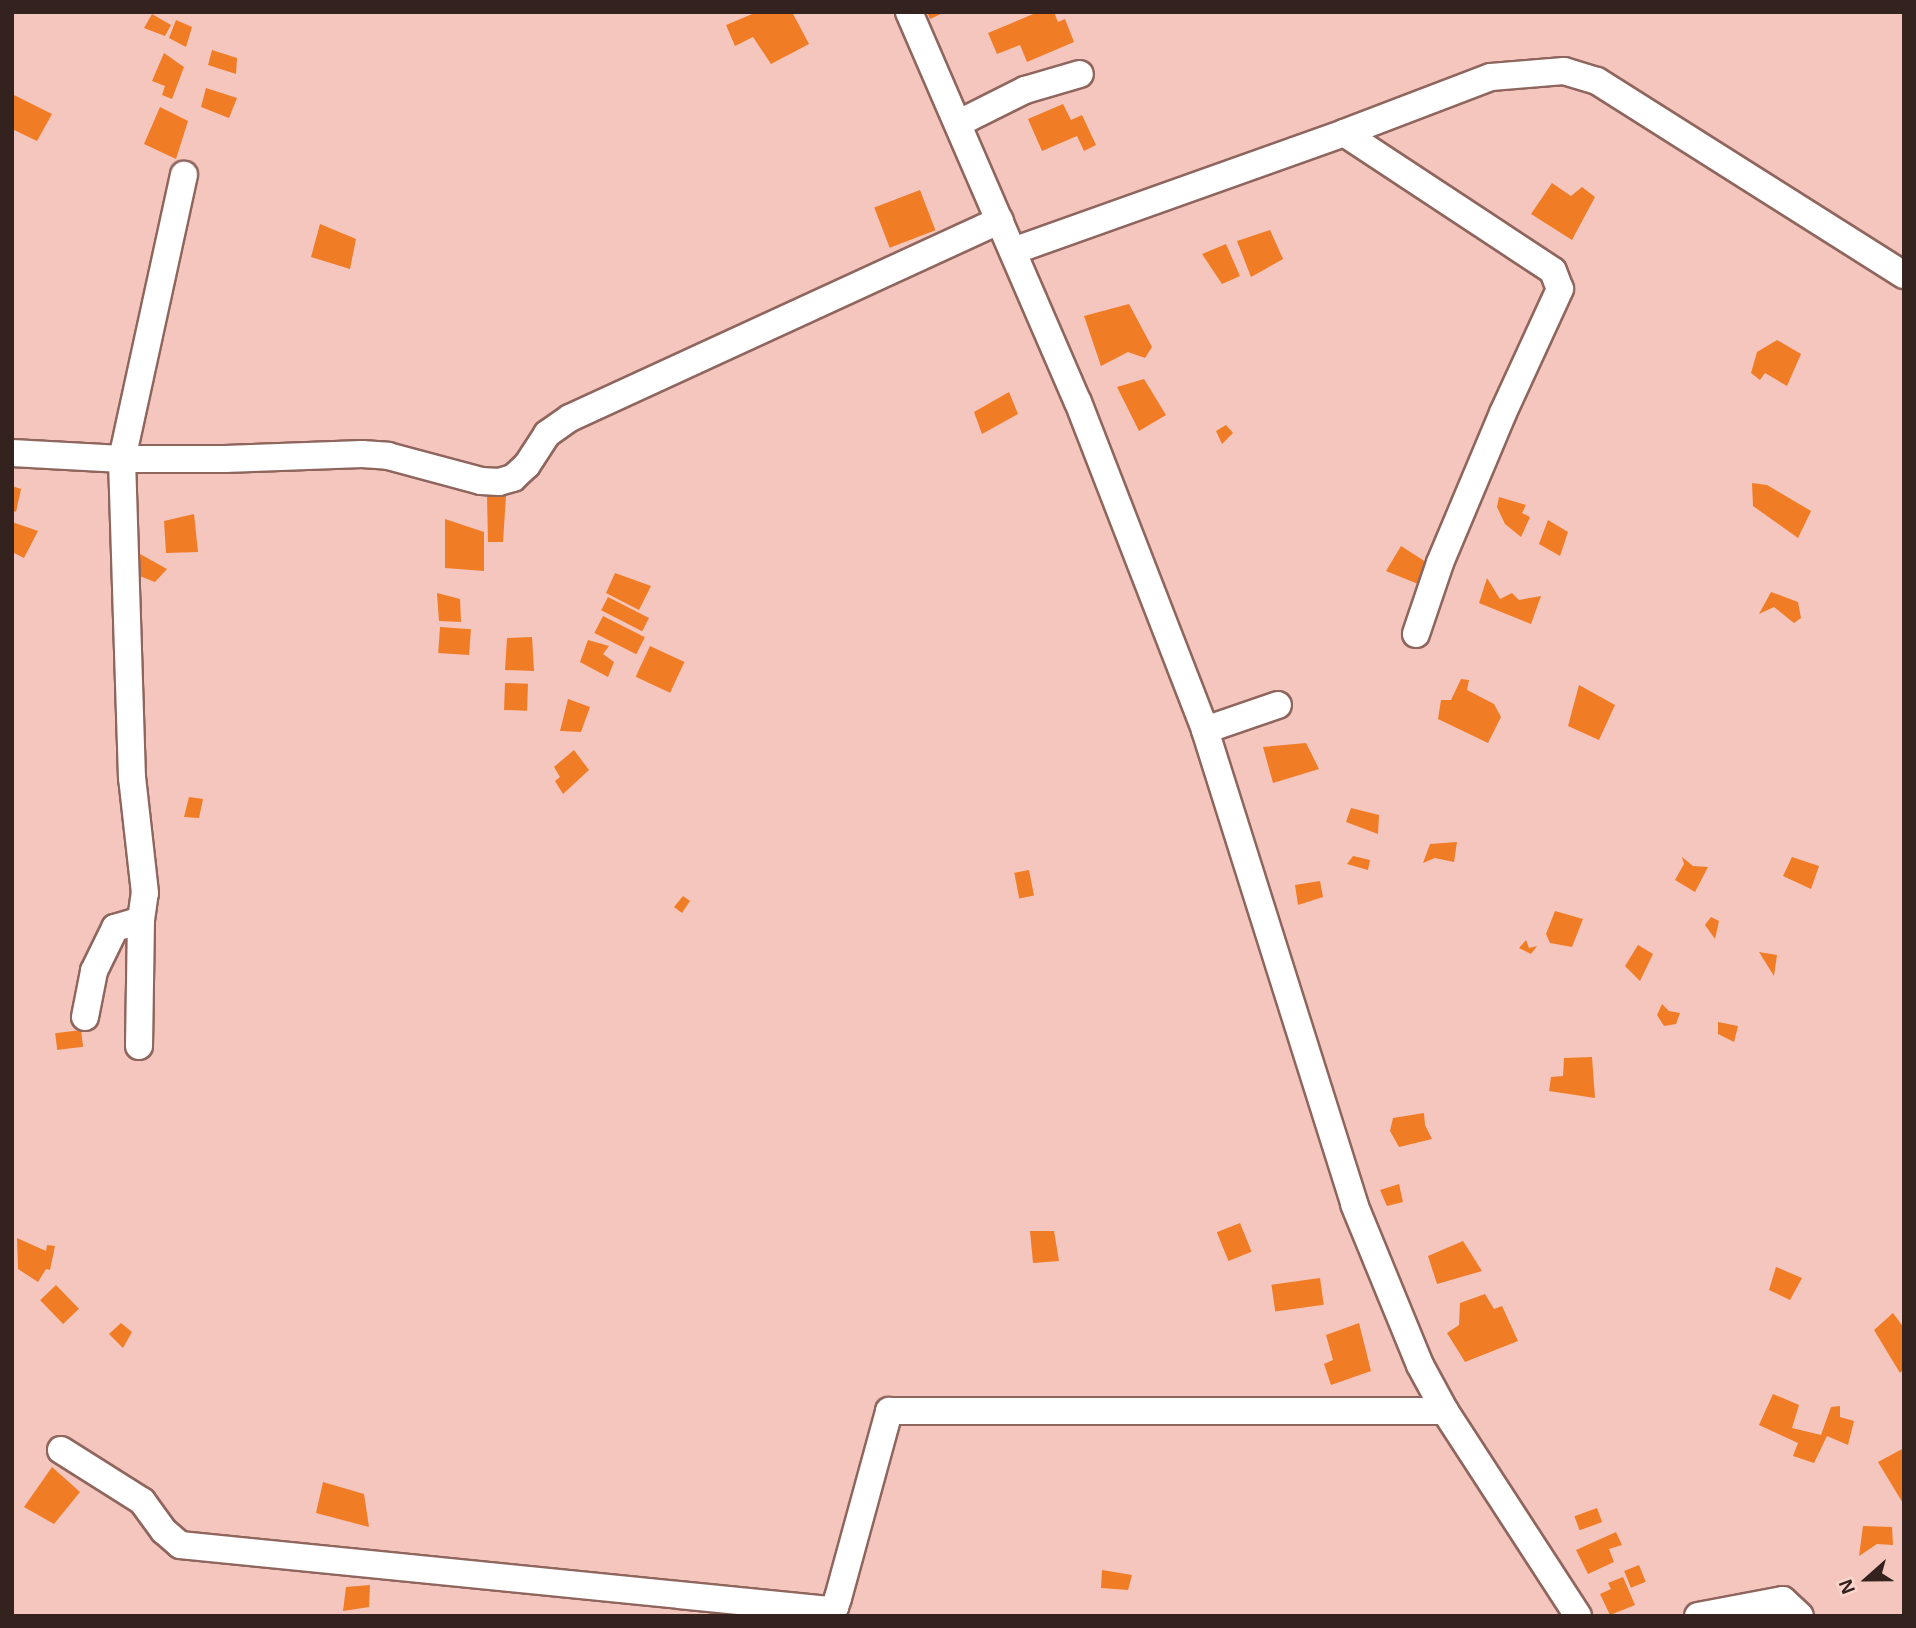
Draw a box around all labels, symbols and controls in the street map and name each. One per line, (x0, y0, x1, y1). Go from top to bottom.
north arrow (1832, 1544, 1902, 1614)
text: N (1835, 1577, 1859, 1597)

